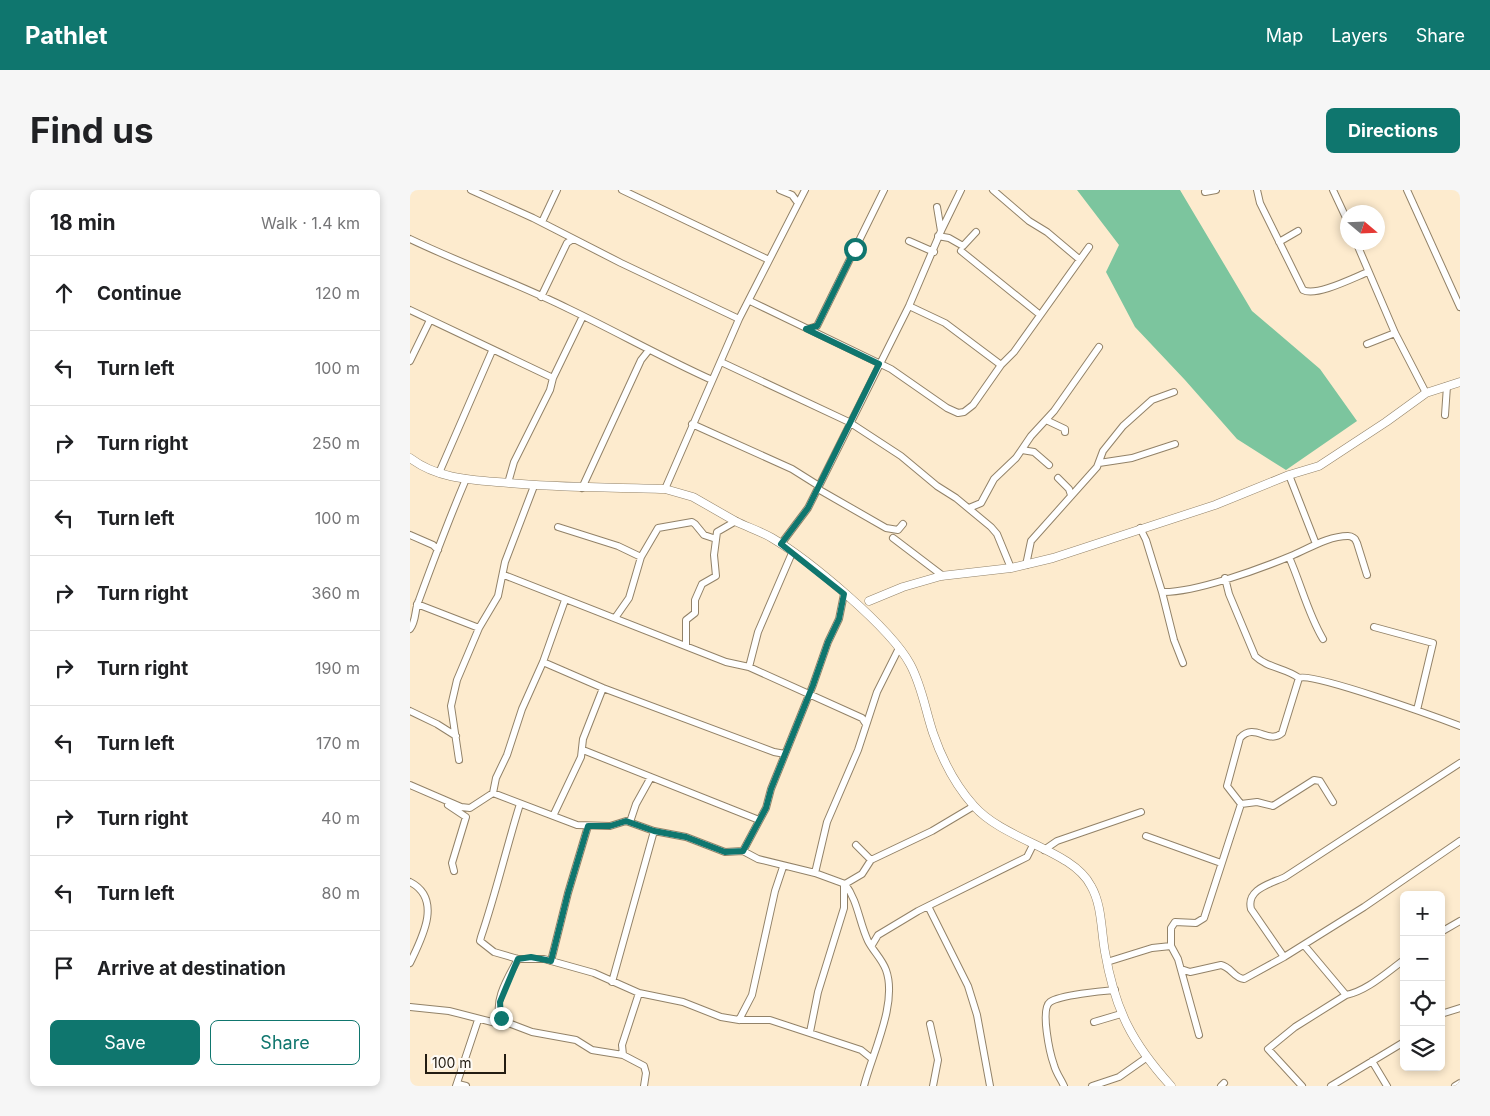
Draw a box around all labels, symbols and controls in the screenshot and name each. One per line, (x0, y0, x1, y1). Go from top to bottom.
text: Pathlet (25, 21, 108, 50)
text: Map (1266, 25, 1303, 46)
text: Layers (1331, 25, 1388, 46)
text: Share (1416, 25, 1465, 46)
button: Directions (1326, 108, 1460, 153)
text: Find us (30, 109, 154, 151)
north arrow (1340, 205, 1385, 250)
text: 18 min (50, 210, 116, 235)
text: Walk · 1.4 km (261, 213, 360, 233)
route start (844, 238, 867, 261)
icon: ahead (50, 279, 78, 307)
text: Continue (97, 282, 182, 305)
text: 120 m (315, 283, 360, 303)
icon: left (50, 354, 78, 382)
text: Turn left (97, 357, 175, 380)
text: 100 m (315, 358, 360, 378)
icon: right (50, 429, 78, 457)
text: Turn right (97, 432, 188, 455)
text: 250 m (312, 433, 360, 453)
icon: left (50, 504, 78, 532)
text: Turn left (97, 507, 175, 530)
text: 100 m (315, 508, 360, 528)
icon: right (50, 579, 78, 607)
text: Turn right (97, 582, 188, 605)
text: 360 m (312, 583, 360, 603)
icon: right (50, 654, 78, 682)
text: Turn right (97, 657, 188, 680)
text: 190 m (315, 658, 360, 678)
icon: left (50, 729, 78, 757)
text: Turn left (97, 732, 175, 755)
text: 170 m (316, 733, 360, 753)
icon: right (50, 804, 78, 832)
text: Turn right (97, 807, 188, 830)
text: 40 m (321, 808, 360, 828)
icon: left (50, 879, 78, 907)
text: Turn left (97, 882, 175, 905)
text: 80 m (321, 883, 360, 903)
map controls (1400, 891, 1445, 1071)
button: + (1400, 891, 1445, 936)
button: − (1400, 936, 1445, 981)
icon: arrive (50, 954, 78, 982)
text: Arrive at destination (97, 957, 286, 980)
button: locate (1400, 981, 1445, 1026)
route end (490, 1007, 513, 1030)
button: Save (50, 1020, 200, 1065)
button: Share (210, 1020, 360, 1065)
button: layers (1400, 1026, 1445, 1071)
scale bar (425, 1051, 506, 1074)
text: 100 m (432, 1054, 472, 1071)

